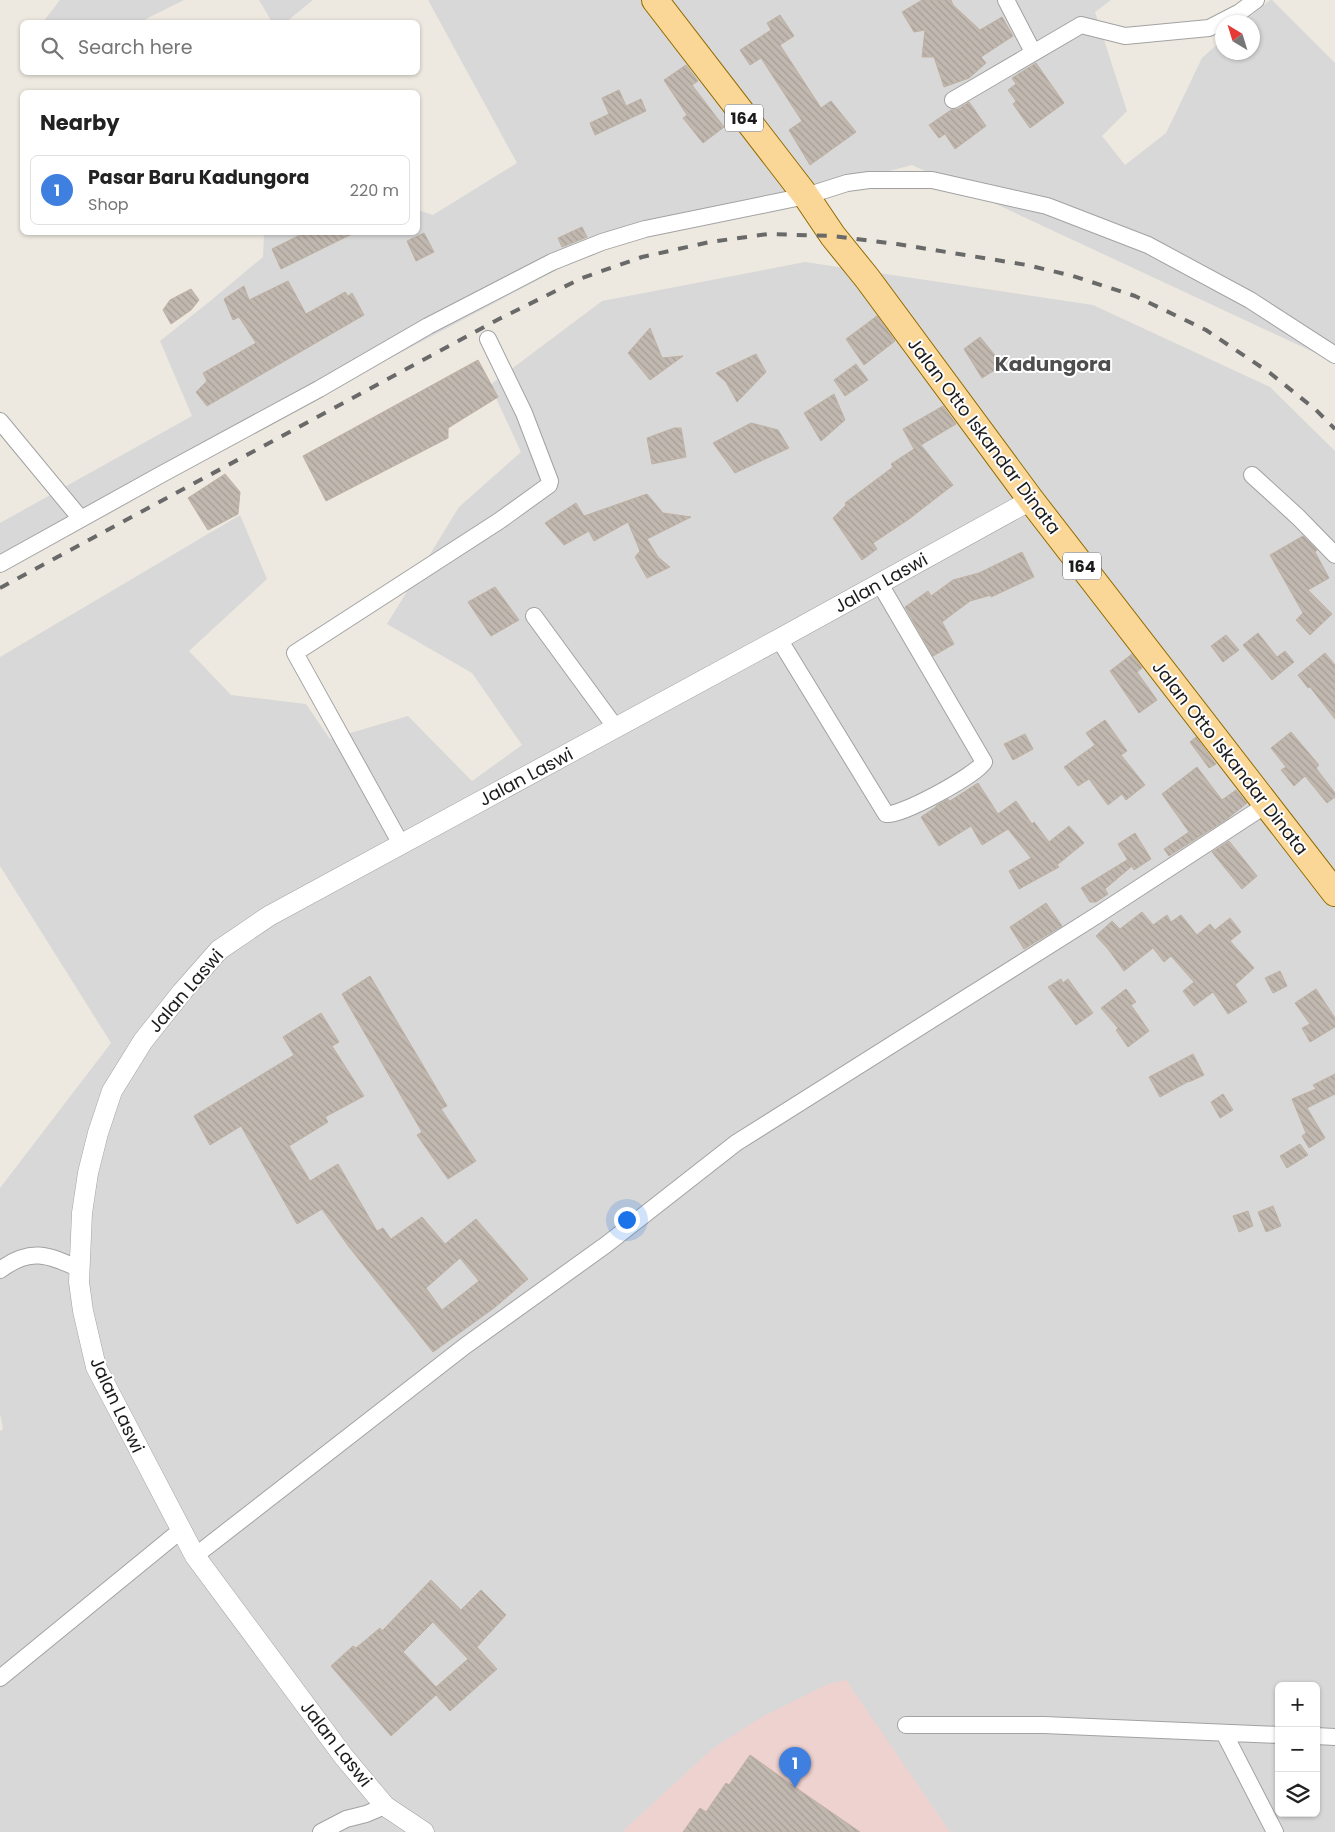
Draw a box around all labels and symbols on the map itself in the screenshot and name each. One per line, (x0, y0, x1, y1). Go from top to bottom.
north arrow (1215, 15, 1260, 60)
road number: 164 (725, 105, 763, 132)
street label: Jalan Otto Iskandar Dinata (902, 332, 1067, 539)
district label: Kadungora (995, 350, 1111, 378)
street label: Jalan Laswi (830, 547, 932, 619)
road number: 164 (1063, 552, 1101, 580)
street label: Jalan Otto Iskandar Dinata (1147, 655, 1314, 860)
street label: Jalan Laswi (474, 741, 577, 812)
street label: Jalan Laswi (142, 944, 229, 1038)
your location (614, 1207, 640, 1233)
street label: Jalan Laswi (84, 1353, 151, 1457)
street label: Jalan Laswi (295, 1695, 378, 1792)
pin: 1 (779, 1747, 811, 1788)

